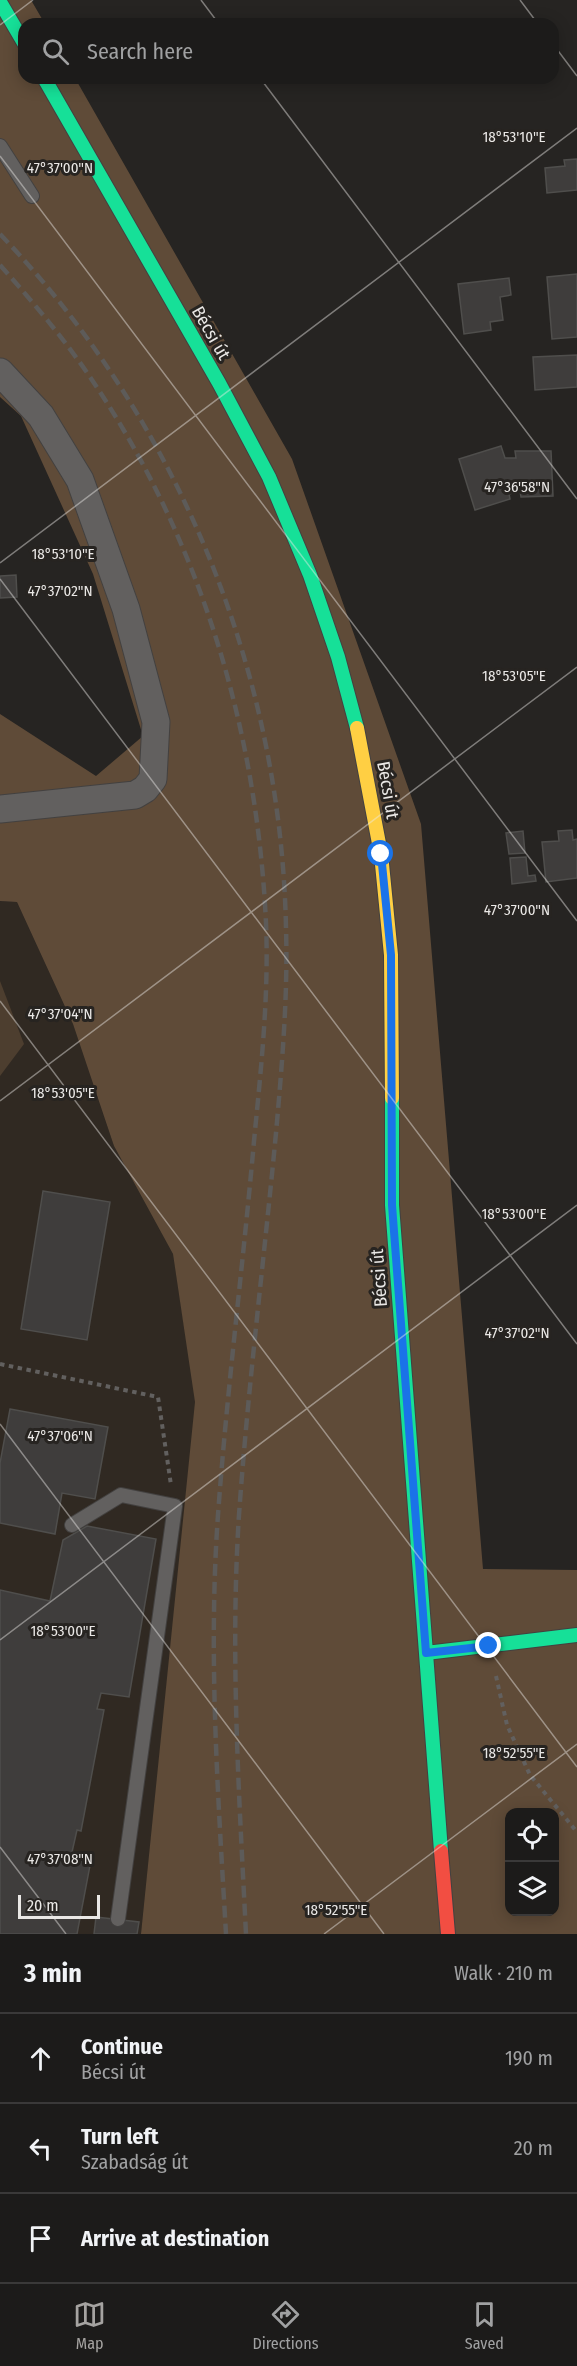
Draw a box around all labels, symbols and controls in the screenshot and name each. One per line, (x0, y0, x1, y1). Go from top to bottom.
search box (18, 18, 559, 84)
icon: search (39, 35, 72, 68)
text: Search here (87, 38, 193, 65)
text: 18°53'10"E (482, 128, 546, 146)
text: 47°37'00"N (27, 159, 93, 177)
street label: Bécsi út (187, 302, 235, 364)
text: 47°36'58"N (484, 478, 550, 496)
text: 18°53'10"E (31, 545, 95, 563)
text: 47°37'02"N (27, 582, 93, 600)
text: 18°53'05"E (482, 667, 546, 685)
street label: Bécsi út (372, 759, 404, 821)
route start (367, 840, 393, 866)
text: 47°37'00"N (484, 901, 550, 919)
text: 47°37'04"N (27, 1005, 93, 1023)
text: 18°53'05"E (31, 1084, 95, 1102)
text: 18°53'00"E (482, 1205, 547, 1223)
street label: Bécsi út (366, 1248, 392, 1308)
text: 47°37'02"N (484, 1324, 550, 1342)
text: 47°37'06"N (27, 1427, 93, 1445)
text: 18°53'00"E (31, 1622, 96, 1640)
route end (475, 1632, 501, 1658)
text: 18°52'55"E (483, 1744, 545, 1762)
map controls (505, 1808, 559, 1916)
button: locate (505, 1808, 559, 1862)
text: 47°37'08"N (27, 1850, 93, 1868)
button: layers (505, 1862, 559, 1916)
scale bar (18, 1892, 100, 1920)
text: 20 m (27, 1896, 58, 1915)
text: 18°52'55"E (305, 1901, 367, 1919)
text: 3 min (24, 1958, 82, 1989)
text: Walk · 210 m (454, 1961, 553, 1985)
text: Continue (81, 2033, 163, 2060)
icon: ahead (24, 2042, 57, 2075)
text: 190 m (505, 2046, 553, 2070)
text: Bécsi út (81, 2060, 146, 2084)
text: Turn left (81, 2123, 159, 2150)
icon: left (24, 2132, 57, 2165)
text: 20 m (514, 2136, 553, 2160)
text: Szabadság út (81, 2150, 188, 2174)
icon: arrive (24, 2222, 57, 2255)
text: Arrive at destination (81, 2225, 269, 2252)
tab: Map (73, 2298, 106, 2353)
tab: Directions (252, 2298, 319, 2353)
tab: Saved (465, 2298, 504, 2353)

